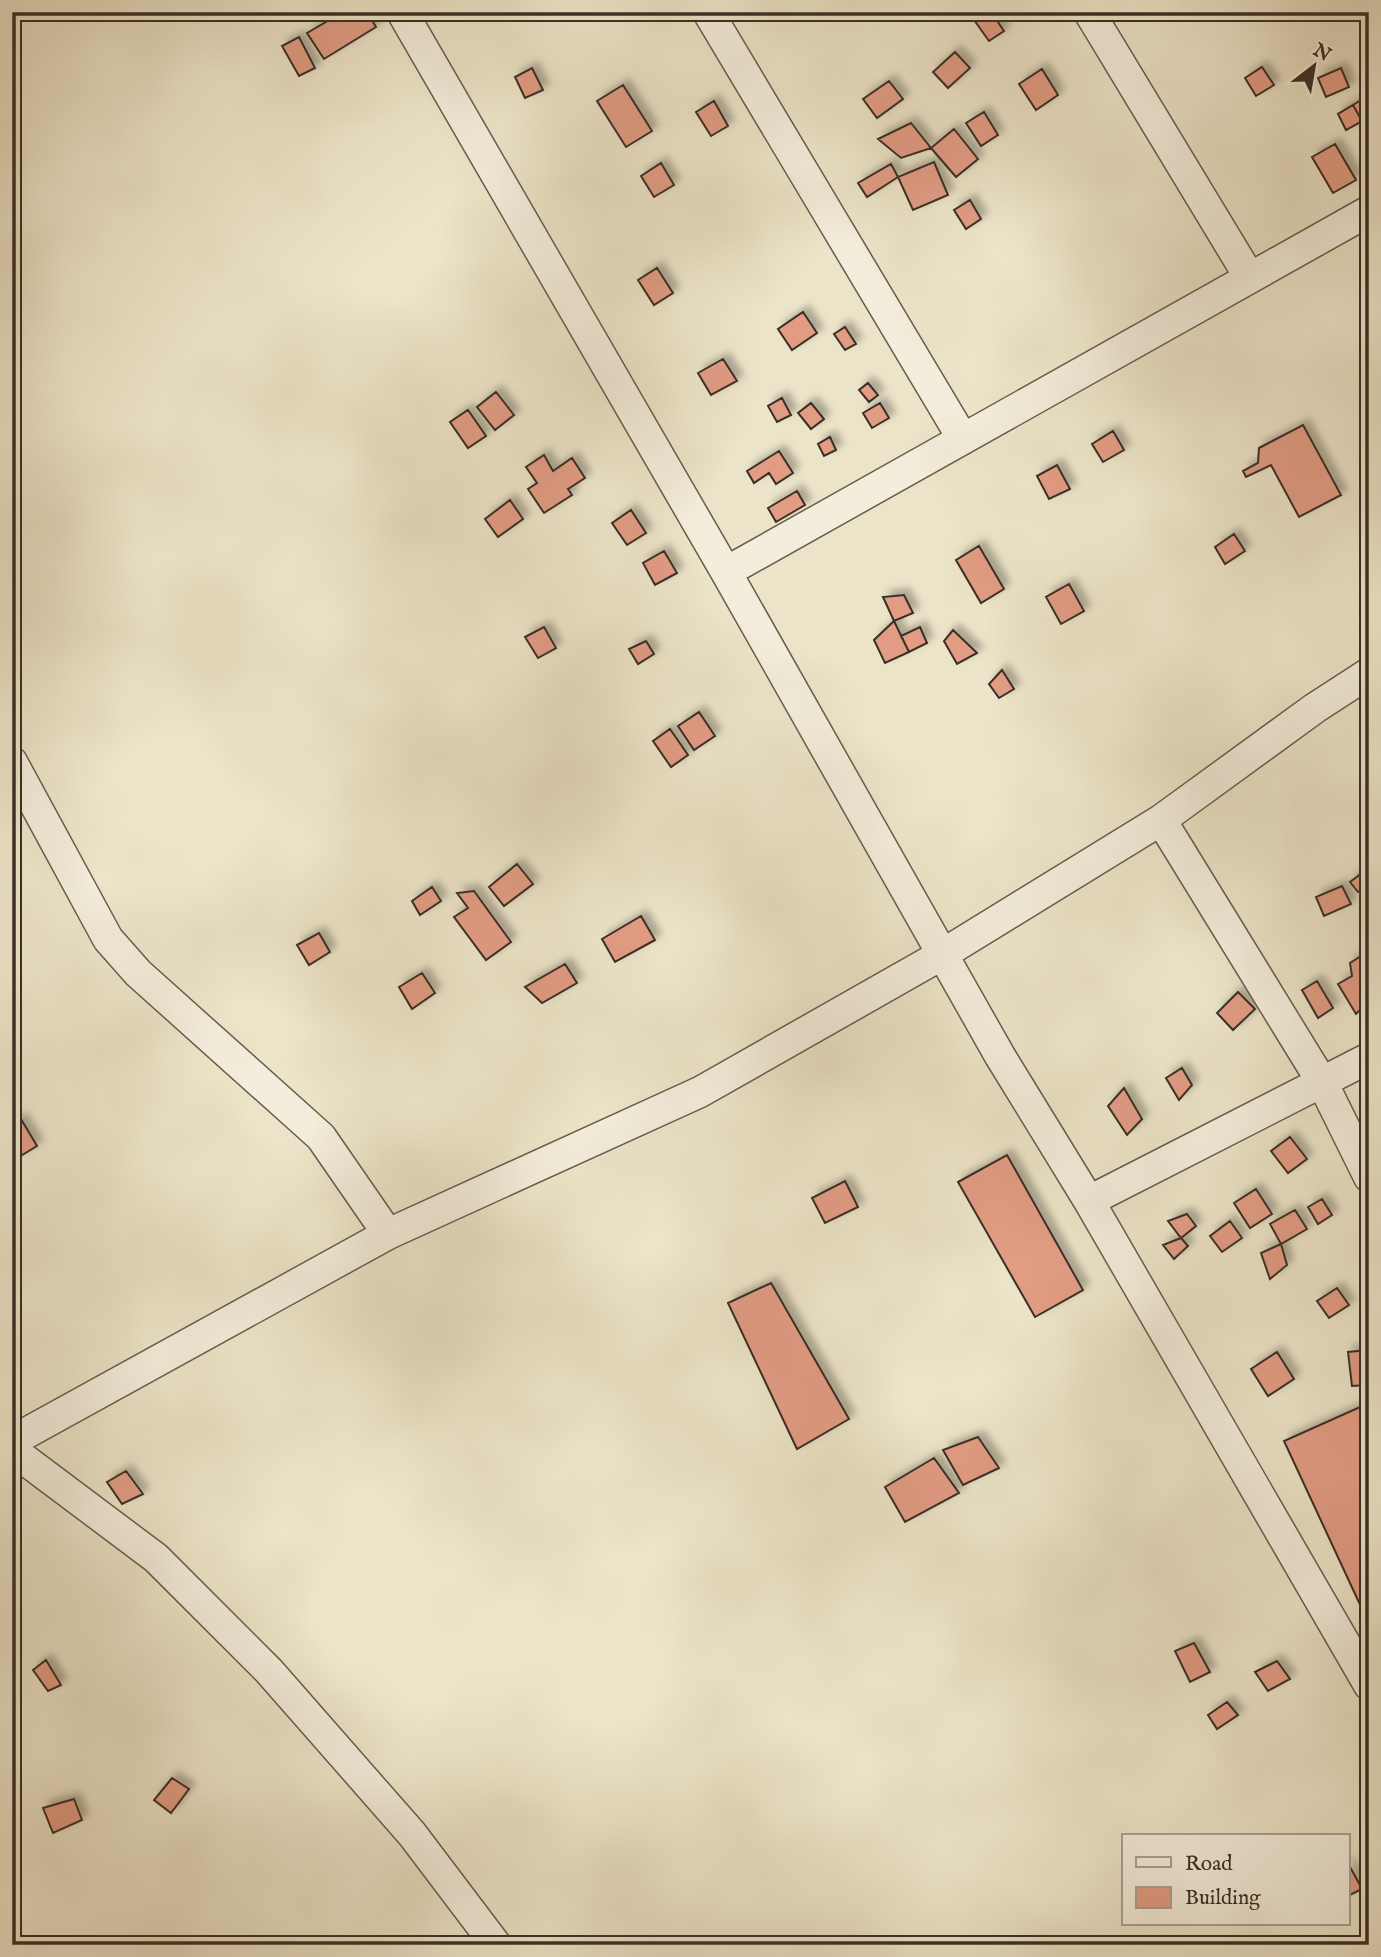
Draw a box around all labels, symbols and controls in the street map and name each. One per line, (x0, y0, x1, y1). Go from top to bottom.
north arrow (1280, 32, 1350, 102)
text: N (1308, 38, 1335, 68)
legend (1122, 1834, 1350, 1926)
text: Road (1185, 1851, 1233, 1878)
text: Building (1185, 1885, 1261, 1912)

